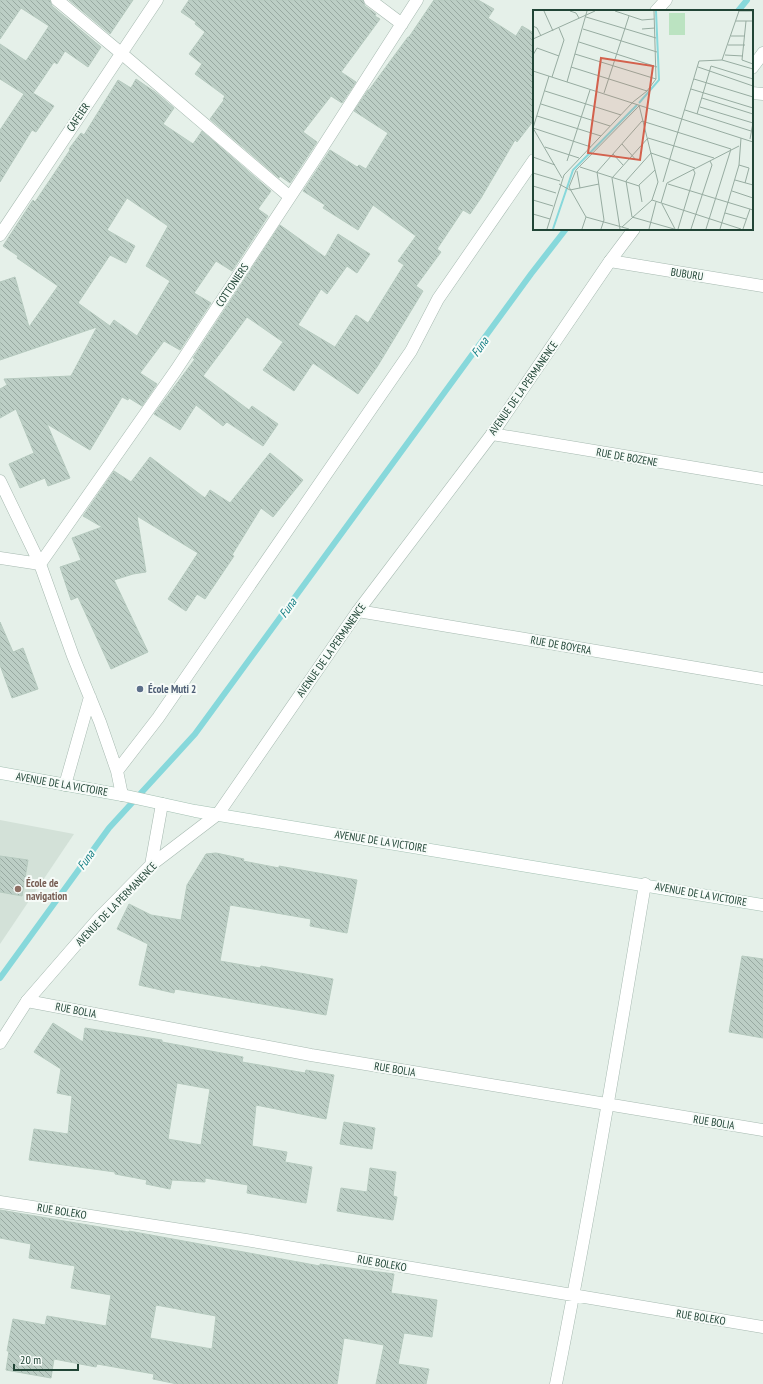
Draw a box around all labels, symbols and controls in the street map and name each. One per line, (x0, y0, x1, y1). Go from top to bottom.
inset map (533, 10, 753, 230)
street label: CAFEIER (63, 100, 93, 134)
street label: COTTONIERS (212, 260, 252, 309)
street label: BUBURU (670, 265, 705, 284)
water label: Funa (468, 333, 492, 359)
street label: AVENUE DE LA PERMANENCE (485, 338, 561, 438)
street label: RUE DE BOZENE (595, 445, 659, 469)
water label: Funa (276, 594, 300, 620)
street label: AVENUE DE LA PERMANENCE (293, 600, 369, 700)
street label: RUE DE BOYERA (529, 633, 593, 657)
place label: École Muti 2 (148, 682, 196, 696)
marker: École Muti 2 (135, 684, 145, 694)
street label: AVENUE DE LA VICTOIRE (15, 769, 109, 799)
street label: AVENUE DE LA VICTOIRE (334, 827, 428, 855)
water label: Funa (74, 846, 98, 872)
street label: AVENUE DE LA PERMANENCE (72, 859, 160, 949)
place label: École de navigation (26, 876, 67, 903)
street label: AVENUE DE LA VICTOIRE (654, 879, 748, 909)
marker: École de navigation (13, 884, 23, 894)
street label: RUE BOLIA (54, 999, 99, 1021)
street label: RUE BOLIA (373, 1059, 417, 1079)
street label: RUE BOLIA (692, 1112, 736, 1132)
street label: RUE BOLEKO (36, 1200, 88, 1222)
street label: RUE BOLEKO (356, 1252, 408, 1274)
street label: RUE BOLEKO (675, 1306, 727, 1328)
scale bar (14, 1346, 78, 1372)
text: 20 m (20, 1352, 41, 1367)

